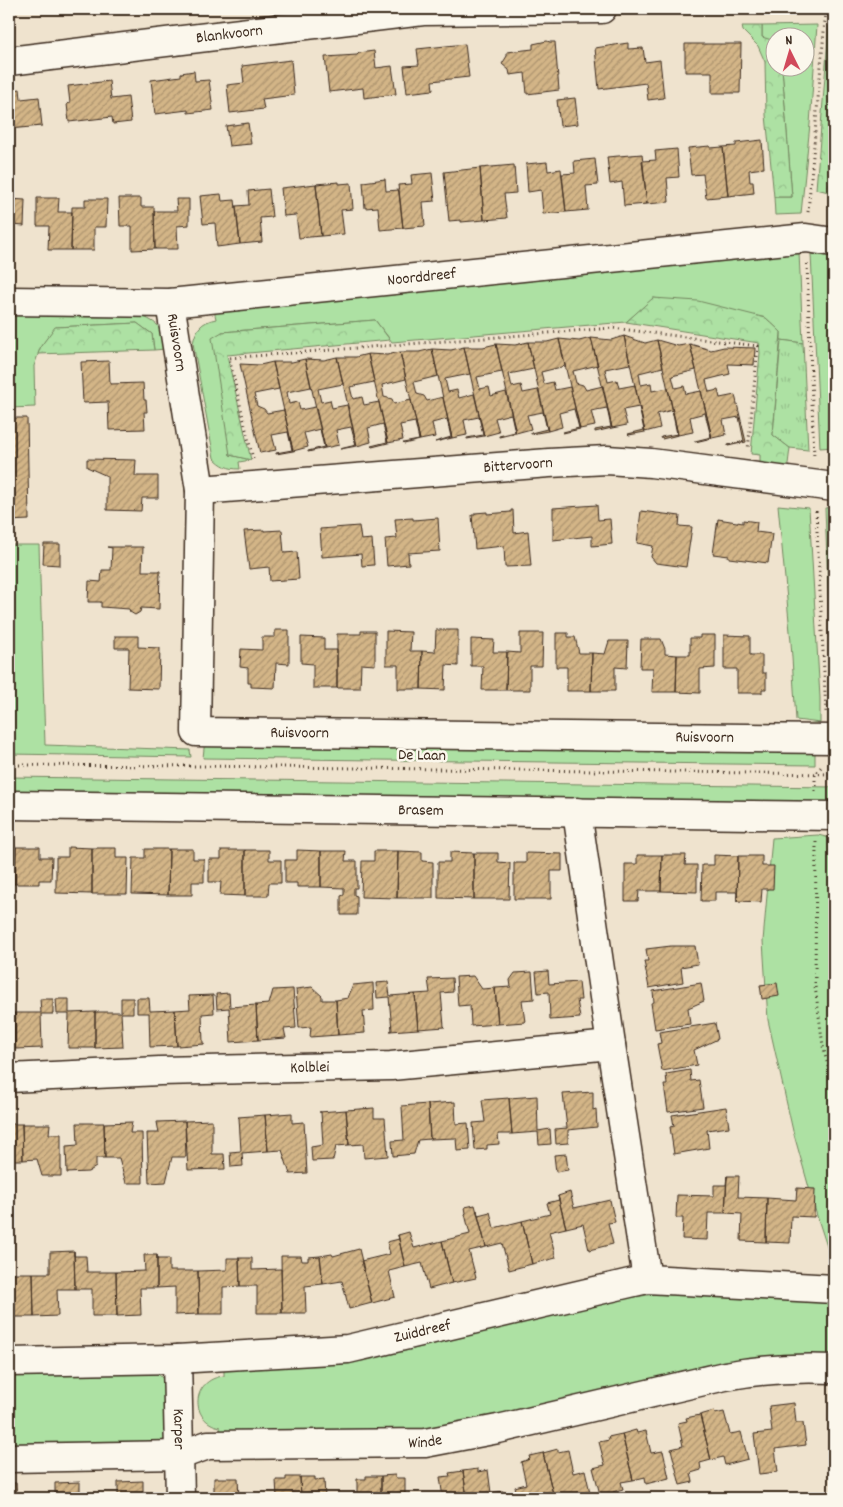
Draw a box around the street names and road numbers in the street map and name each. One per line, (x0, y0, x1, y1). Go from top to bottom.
street label: Blankvoorn (195, 19, 264, 50)
street label: Noorddreef (386, 262, 457, 292)
street label: Ruisvoorn (160, 312, 192, 373)
street label: Bittervoorn (482, 451, 553, 480)
street label: Ruisvoorn (270, 721, 329, 745)
street label: Ruisvoorn (675, 726, 734, 749)
street label: De Laan (398, 744, 446, 768)
street label: Brasem (398, 799, 444, 822)
street label: Kolblei (290, 1056, 330, 1080)
street label: Zuiddreef (392, 1314, 454, 1349)
street label: Karper (167, 1408, 190, 1450)
street label: Winde (408, 1428, 444, 1455)

